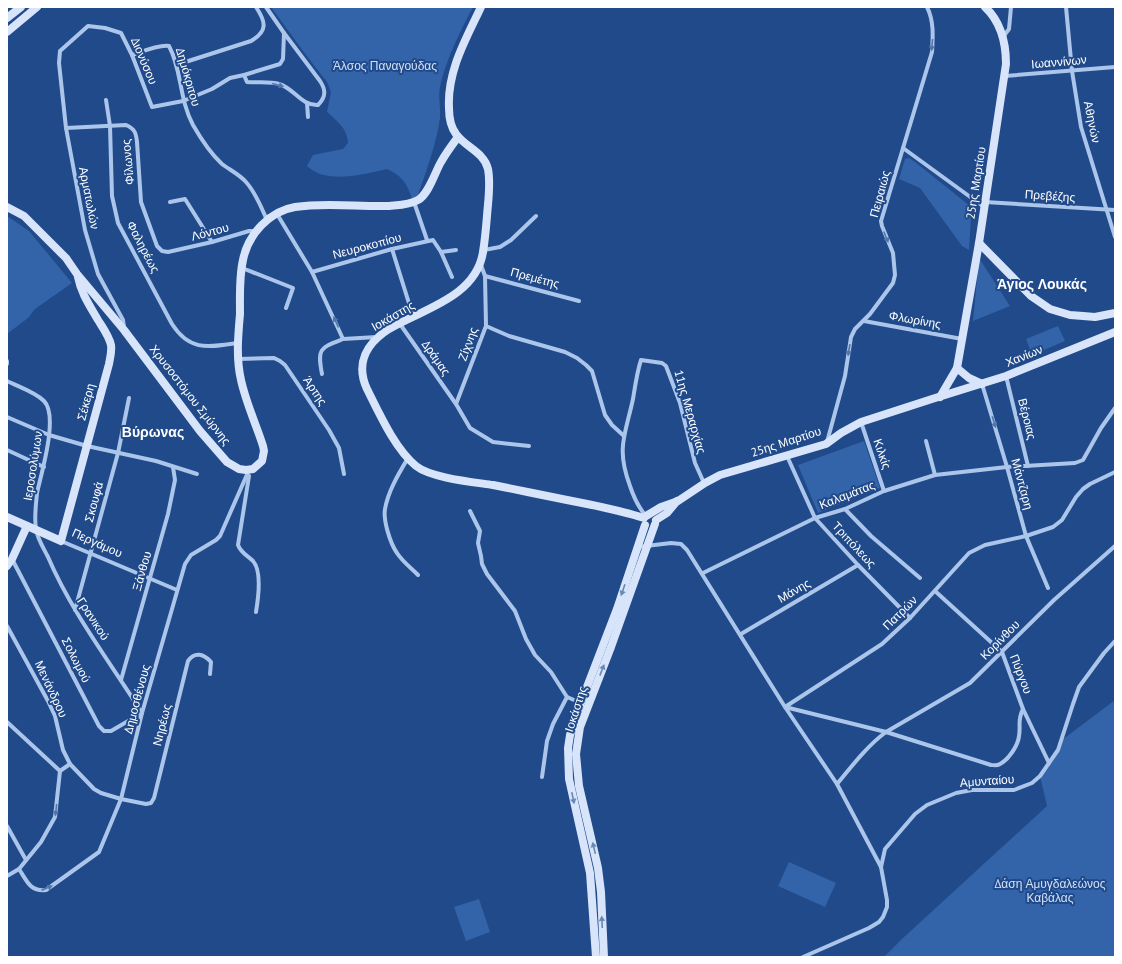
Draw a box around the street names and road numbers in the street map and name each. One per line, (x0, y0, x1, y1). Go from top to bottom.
street label: Διονύσου (128, 35, 161, 86)
street label: Δημόκριτου (173, 46, 204, 108)
street label: Ιωαννίνων (1031, 52, 1087, 71)
street label: Αθηνών (1081, 99, 1104, 144)
street label: Φίλωνος (118, 138, 137, 186)
street label: 25ης Μαρτίου (962, 146, 989, 220)
street label: Αρματωλών (76, 165, 103, 230)
street label: Πειραιώς (866, 168, 893, 219)
street label: Πρεβέζης (1024, 186, 1076, 205)
street label: Φαληρέως (124, 218, 163, 275)
street label: Λόντου (189, 219, 230, 244)
street label: Νευροκοπίου (331, 229, 403, 262)
street label: Πρεμέτης (509, 264, 561, 291)
street label: Ιοκάστης (368, 297, 417, 334)
street label: Φλωρίνης (888, 308, 943, 332)
street label: Ζίχνης (455, 325, 481, 363)
street label: Δράμας (419, 337, 454, 379)
street label: Χανίων (1003, 341, 1045, 370)
street label: Χρυσοστόμου Σμύρνης (147, 342, 234, 448)
street label: 11ης Μεραρχίας (671, 368, 710, 456)
street label: Άρτης (300, 373, 331, 408)
street label: Σέκερη (73, 382, 98, 422)
street label: Βέροιας (1015, 397, 1040, 441)
street label: 25ης Μαρτίου (749, 423, 823, 460)
street label: Ιεροσολύμων (20, 430, 45, 502)
street label: Κιλκίς (870, 437, 895, 471)
street label: Μάντζαρη (1008, 457, 1037, 511)
street label: Καλαμάτας (817, 477, 877, 512)
street label: Σκουφά (81, 480, 106, 524)
street label: Τριπόλεως (829, 518, 880, 571)
street label: Περγάμου (70, 525, 125, 560)
street label: Ξάνθου (129, 549, 154, 592)
street label: Μάνης (775, 575, 813, 606)
street label: Πατρών (879, 592, 920, 633)
street label: Γρανικού (74, 594, 113, 643)
street label: Κορίνθου (977, 617, 1023, 663)
street label: Σολωμού (59, 635, 94, 685)
street label: Πύργου (1007, 652, 1036, 696)
street label: Μενάνδρου (32, 658, 71, 720)
street label: Δημοσθένους (120, 662, 153, 735)
street label: Ιοκάστης (561, 684, 590, 734)
street label: Νηρέως (149, 702, 174, 747)
street label: Αμυνταίου (959, 771, 1015, 790)

